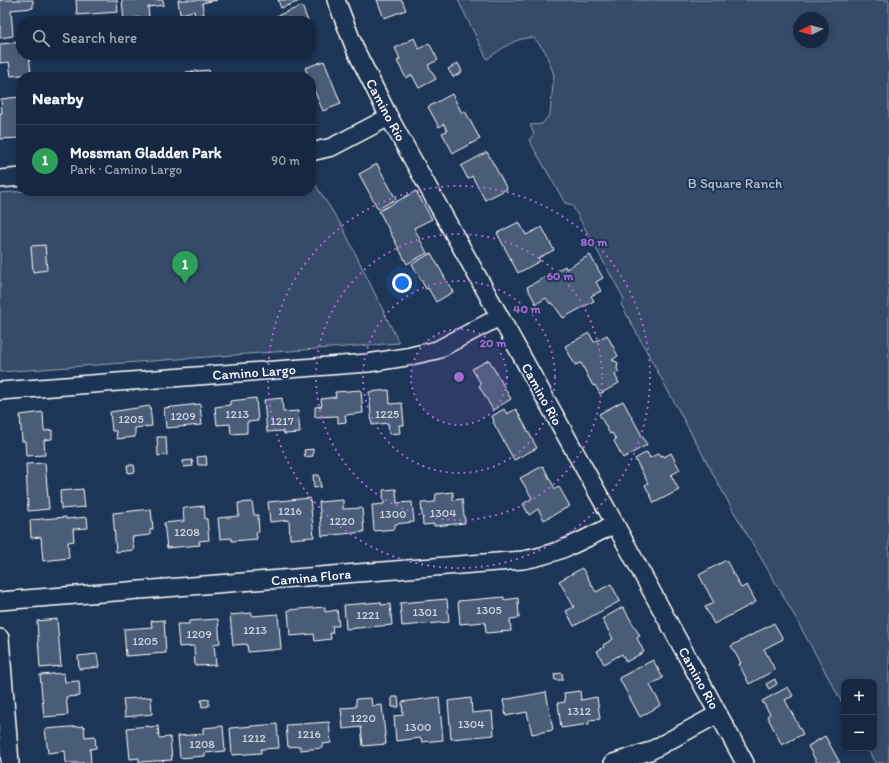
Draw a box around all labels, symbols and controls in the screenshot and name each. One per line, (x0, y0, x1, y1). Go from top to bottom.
north arrow (793, 12, 829, 48)
search box (16, 16, 316, 60)
icon: search (30, 27, 52, 49)
text: Search here (62, 29, 137, 47)
street label: Camino Rio (362, 76, 409, 144)
text: Nearby (32, 88, 84, 108)
text: Mossman Gladden Park (70, 144, 222, 162)
text: 1 (42, 153, 48, 168)
text: 90 m (271, 153, 300, 168)
text: Park · Camino Largo (70, 162, 182, 177)
park label: B Square Ranch (688, 175, 782, 192)
text: 80 m (581, 235, 608, 249)
pin: 1 (172, 251, 198, 284)
text: 60 m (547, 269, 574, 283)
your location (392, 273, 412, 293)
text: 40 m (513, 302, 542, 316)
text: 20 m (480, 336, 507, 350)
street label: Camino Rio (518, 360, 566, 428)
street label: Camino Largo (212, 361, 296, 384)
centre of rings (452, 370, 466, 384)
house number: 1213 (225, 407, 249, 421)
house number: 1225 (375, 407, 399, 421)
house number: 1209 (170, 409, 196, 423)
house number: 1205 (118, 412, 144, 426)
house number: 1217 (270, 414, 294, 428)
house number: 1216 (278, 504, 302, 518)
house number: 1304 (430, 506, 456, 520)
house number: 1300 (380, 507, 406, 521)
house number: 1220 (329, 514, 355, 528)
house number: 1208 (174, 525, 200, 539)
street label: Camina Flora (270, 566, 352, 589)
house number: 1305 (476, 603, 502, 617)
house number: 1301 (412, 605, 438, 619)
house number: 1221 (356, 608, 380, 622)
house number: 1213 (243, 623, 267, 637)
house number: 1209 (186, 627, 212, 641)
house number: 1205 (132, 634, 158, 648)
street label: Camino Rio (675, 644, 723, 712)
map controls (841, 679, 877, 751)
button: + (841, 679, 877, 715)
house number: 1312 (567, 704, 592, 718)
house number: 1220 (350, 711, 376, 725)
button: − (841, 715, 877, 751)
house number: 1304 (458, 717, 484, 731)
house number: 1300 (405, 720, 431, 734)
house number: 1216 (297, 727, 321, 741)
house number: 1212 (242, 731, 267, 745)
house number: 1208 (189, 737, 215, 751)

